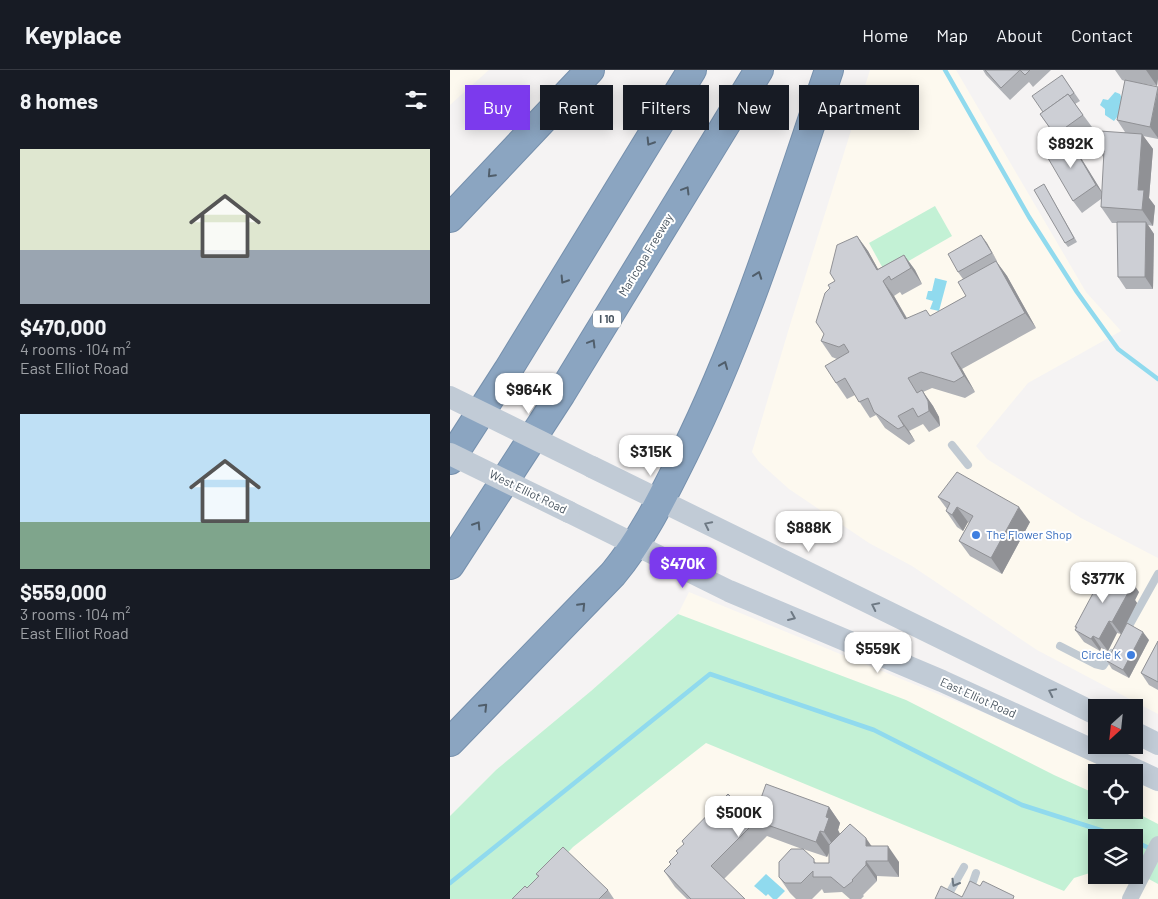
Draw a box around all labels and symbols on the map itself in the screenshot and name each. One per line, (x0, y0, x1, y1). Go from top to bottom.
pin: $892K (1036, 126, 1106, 169)
one-way arrow (646, 137, 656, 146)
one-way arrow (488, 168, 497, 177)
one-way arrow (680, 186, 690, 195)
street label: Maricopa Freeway (615, 210, 676, 298)
one-way arrow (752, 271, 762, 280)
one-way arrow (561, 275, 570, 284)
road number: I 10 (593, 310, 621, 328)
one-way arrow (586, 340, 596, 349)
one-way arrow (719, 362, 729, 370)
pin: $964K (494, 372, 564, 415)
pin: $315K (616, 434, 686, 477)
street label: West Elliot Road (487, 466, 569, 516)
pin: $888K (774, 510, 844, 553)
one-way arrow (471, 521, 480, 530)
one-way arrow (704, 521, 713, 532)
place label: The Flower Shop (986, 527, 1072, 541)
marker: The Flower Shop (970, 529, 982, 541)
pin: $470K (648, 546, 718, 589)
pin: $377K (1068, 562, 1138, 604)
one-way arrow (871, 602, 880, 612)
one-way arrow (577, 603, 586, 612)
one-way arrow (787, 611, 796, 622)
pin: $559K (843, 632, 913, 674)
place label: Circle K (1081, 647, 1122, 661)
marker: Circle K (1125, 649, 1137, 661)
street label: East Elliot Road (938, 674, 1018, 720)
one-way arrow (1049, 688, 1058, 698)
north arrow (1088, 699, 1142, 754)
one-way arrow (478, 704, 487, 713)
pin: $500K (704, 796, 774, 838)
one-way arrow (951, 878, 961, 887)

